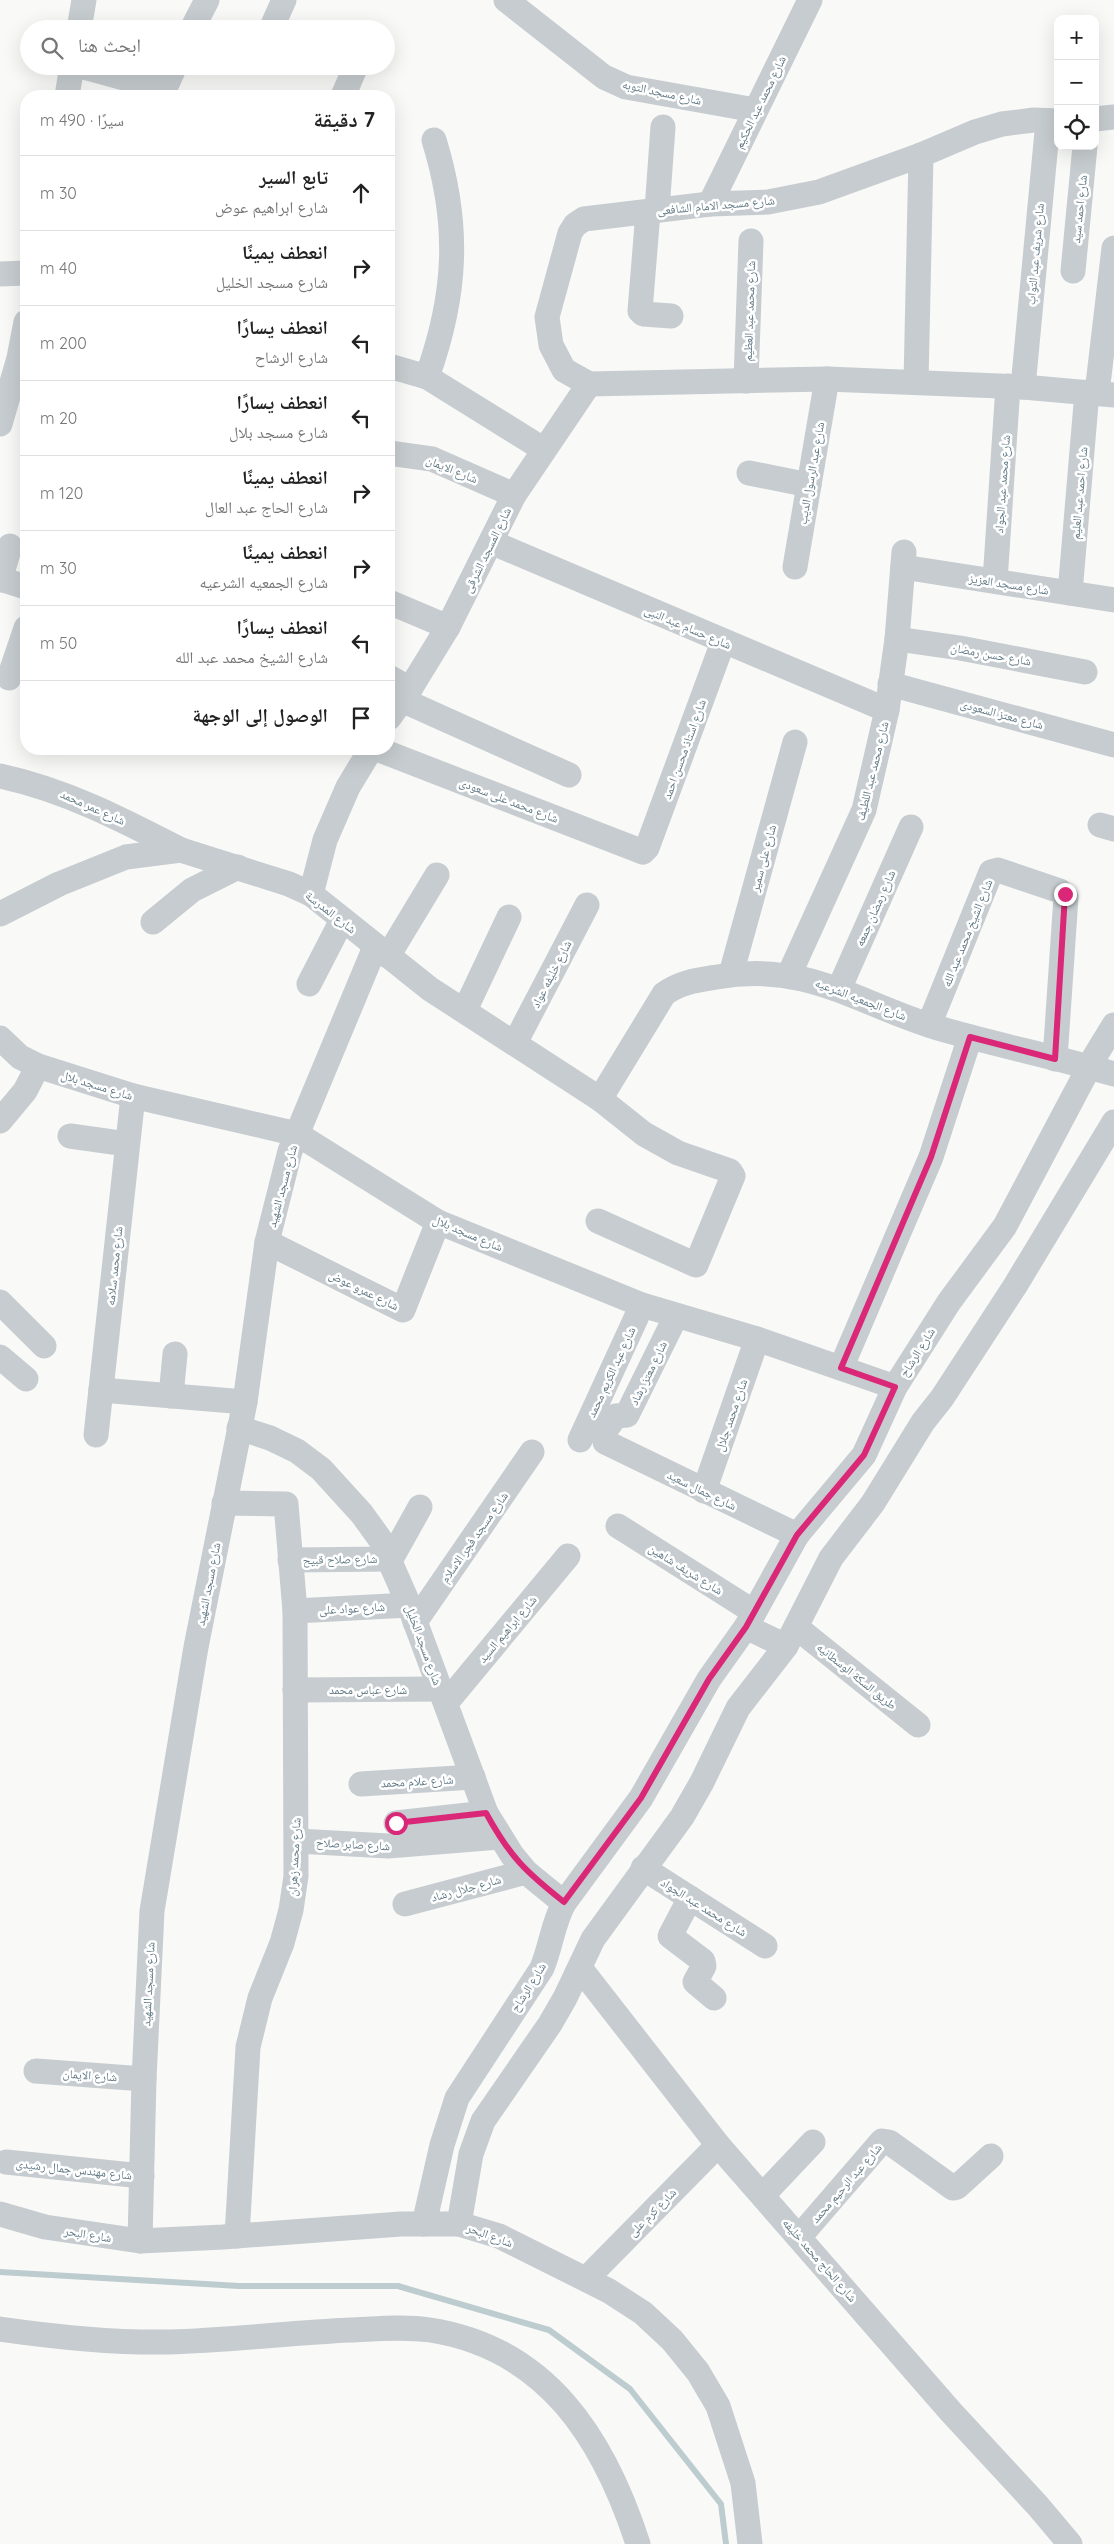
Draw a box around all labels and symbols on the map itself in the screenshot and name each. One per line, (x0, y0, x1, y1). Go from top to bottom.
street label: شارع محمد عبد الحكيم (731, 53, 790, 151)
street label: شارع مسجد التوبه (621, 76, 703, 109)
street label: شارع احمد سيد (1068, 174, 1091, 244)
street label: شارع مسجد الامام الشافعى (657, 192, 776, 219)
street label: شارع شريف عبد التواب (1023, 202, 1048, 306)
street label: شارع محمد عبد العظيم (740, 260, 759, 362)
street label: شارع عبد الرسول الديب (795, 420, 828, 526)
street label: شارع محمد عبد الجواد (991, 434, 1014, 534)
street label: شارع احمد عبد العليم (1067, 446, 1092, 540)
street label: شارع الايمان (424, 452, 480, 487)
street label: شارع المسجد الشرقى (460, 505, 515, 595)
street label: شارع مسجد العزيز (967, 570, 1050, 599)
street label: شارع حسام عبد النبى (642, 602, 734, 653)
street label: شارع حسن رمضان (949, 640, 1033, 669)
street label: شارع معتز السعودى (959, 696, 1045, 733)
street label: شارع استاذ محسن احمد (659, 697, 710, 801)
street label: شارع محمد عبد اللطيف (852, 720, 893, 823)
street label: شارع محمد على سعودى (457, 774, 561, 827)
street label: شارع عمر محمد (58, 786, 128, 829)
street label: شارع على سمير (747, 823, 780, 894)
street label: شارع رمضان جمعه (852, 867, 899, 949)
street label: شارع الشيخ محمد عبد الله (939, 877, 996, 989)
route end (1054, 883, 1077, 906)
street label: شارع المدرسة (302, 888, 359, 937)
street label: شارع خليفه عواد (528, 938, 575, 1011)
street label: شارع الجمعيه الشرعيه (813, 975, 909, 1024)
street label: شارع مسجد بلال (59, 1067, 135, 1104)
street label: شارع مسجد الشهيد (264, 1143, 301, 1229)
street label: شارع مسجد بلال (431, 1212, 505, 1255)
street label: شارع محمد سلامه (102, 1226, 127, 1306)
street label: شارع عمرو عوض (326, 1267, 401, 1314)
street label: شارع عبد الكريم محمد (583, 1324, 639, 1420)
street label: شارع الرشاح (896, 1325, 939, 1380)
street label: شارع معتز رشاد (626, 1338, 671, 1408)
street label: شارع محمد جلال (712, 1377, 751, 1453)
street label: شارع جمال سعيد (665, 1467, 739, 1514)
street label: شارع مسجد فجر الاسلام (437, 1488, 512, 1586)
street label: شارع شريف شاهين (646, 1540, 726, 1599)
street label: شارع مسجد الشهيد (193, 1541, 224, 1627)
street label: شارع صلاح قبيح (303, 1551, 378, 1568)
street label: شارع ابراهيم السيد (474, 1592, 540, 1666)
street label: شارع عواد على (319, 1599, 386, 1618)
street label: شارع مسجد الخليل (402, 1603, 445, 1688)
street label: طريق السكة الوسطانيه (814, 1639, 900, 1713)
street label: شارع عباس محمد (329, 1682, 407, 1698)
street label: شارع علام محمد (380, 1772, 454, 1791)
route start (385, 1812, 408, 1835)
street label: شارع محمد زهران (284, 1817, 305, 1897)
street label: شارع صابر صلاح (315, 1835, 391, 1854)
street label: شارع جلال رشاد (429, 1871, 503, 1906)
street label: شارع محمد عبد الجواد (658, 1874, 750, 1940)
street label: شارع مسجد الشهيد (138, 1941, 159, 2027)
street label: شارع الرشاح (507, 1960, 550, 2015)
street label: شارع الايمان (62, 2066, 118, 2085)
street label: شارع عبد الرحيم محمد (807, 2140, 885, 2227)
street label: شارع مهندس جمال رشيدى (15, 2155, 133, 2184)
street label: شارع كرم على (625, 2185, 680, 2240)
street label: شارع الحاج محمد خليفه (779, 2215, 860, 2306)
street label: شارع البحر (464, 2219, 515, 2251)
street label: شارع البحر (62, 2223, 113, 2246)

